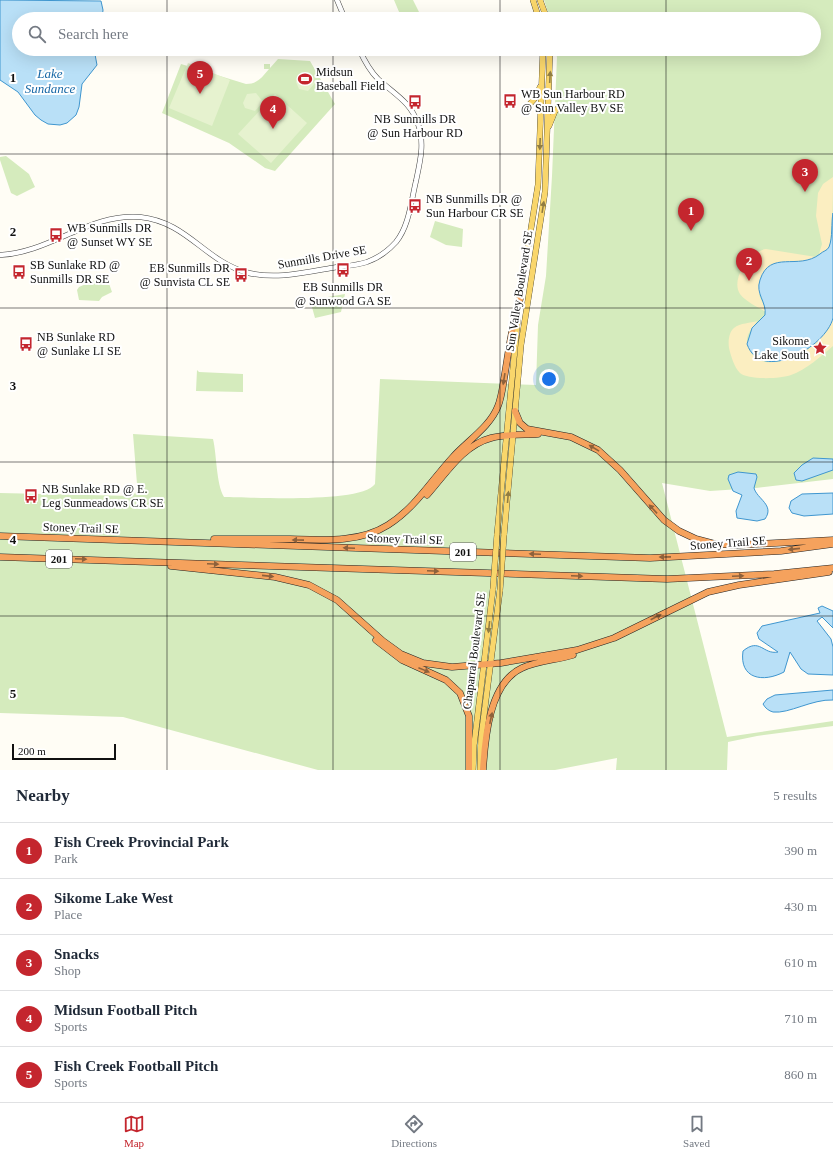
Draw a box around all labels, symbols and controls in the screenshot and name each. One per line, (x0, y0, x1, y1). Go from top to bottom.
search box (12, 12, 821, 56)
icon: search (26, 23, 48, 45)
text: Search here (58, 26, 128, 42)
pin: 5 (187, 61, 213, 94)
place label: Midsun Baseball Field (316, 65, 385, 93)
water label: Lake Sundance (25, 66, 75, 96)
text: 1 (10, 70, 16, 85)
sports icon: Midsun Baseball Field (297, 71, 313, 87)
one-way arrow (546, 71, 553, 83)
place label: WB Sun Harbour RD @ Sun Valley BV SE (521, 87, 625, 115)
bus stop icon: WB Sun Harbour RD @ Sun Valley BV SE (502, 93, 518, 109)
bus stop icon: NB Sunmills DR @ Sun Harbour RD (407, 94, 423, 110)
pin: 4 (260, 96, 286, 129)
place label: NB Sunmills DR @ Sun Harbour RD (367, 112, 463, 140)
one-way arrow (536, 138, 543, 150)
pin: 3 (792, 159, 818, 192)
place label: NB Sunmills DR @ Sun Harbour CR SE (426, 192, 524, 220)
bus stop icon: NB Sunmills DR @ Sun Harbour CR SE (407, 198, 423, 214)
pin: 1 (678, 198, 704, 231)
one-way arrow (540, 200, 546, 213)
place label: WB Sunmills DR @ Sunset WY SE (67, 221, 152, 249)
text: 2 (10, 224, 16, 239)
bus stop icon: WB Sunmills DR @ Sunset WY SE (48, 227, 64, 243)
street label: Sun Valley Boulevard SE (503, 230, 535, 352)
street label: Sunmills Drive SE (276, 242, 368, 272)
pin: 2 (736, 248, 762, 281)
place label: SB Sunlake RD @ Sunmills DR SE (30, 258, 120, 286)
place label: EB Sunmills DR @ Sunvista CL SE (140, 261, 230, 289)
bus stop icon: EB Sunmills DR @ Sunwood GA SE (335, 262, 351, 278)
bus stop icon: SB Sunlake RD @ Sunmills DR SE (11, 264, 27, 280)
bus stop icon: EB Sunmills DR @ Sunvista CL SE (233, 267, 249, 283)
place label: EB Sunmills DR @ Sunwood GA SE (295, 280, 391, 308)
place label: NB Sunlake RD @ Sunlake LI SE (37, 330, 121, 358)
place label: Sikome Lake South (754, 334, 809, 362)
bus stop icon: NB Sunlake RD @ Sunlake LI SE (18, 336, 34, 352)
place icon: Sikome Lake South (812, 340, 828, 356)
your location (539, 369, 559, 389)
one-way arrow (501, 372, 507, 385)
text: 3 (10, 378, 17, 393)
one-way arrow (588, 444, 600, 451)
place label: NB Sunlake RD @ E. Leg Sunmeadows CR SE (42, 482, 164, 510)
bus stop icon: NB Sunlake RD @ E. Leg Sunmeadows CR SE (23, 488, 39, 504)
one-way arrow (504, 491, 511, 503)
one-way arrow (648, 504, 657, 514)
street label: Stoney Trail SE (43, 520, 119, 536)
street label: Stoney Trail SE (367, 531, 443, 547)
text: 4 (10, 532, 17, 547)
street label: Stoney Trail SE (690, 533, 766, 553)
one-way arrow (292, 536, 304, 543)
road number: 201 (450, 543, 476, 561)
one-way arrow (342, 545, 355, 551)
one-way arrow (788, 546, 800, 553)
road number: 201 (46, 550, 72, 568)
one-way arrow (529, 551, 541, 558)
one-way arrow (658, 554, 671, 560)
one-way arrow (75, 556, 88, 562)
one-way arrow (207, 560, 219, 567)
one-way arrow (427, 568, 439, 575)
one-way arrow (262, 573, 274, 579)
one-way arrow (571, 573, 583, 580)
one-way arrow (732, 573, 745, 579)
street label: Chaparral Boulevard SE (460, 592, 488, 710)
one-way arrow (651, 614, 662, 620)
one-way arrow (486, 621, 492, 633)
one-way arrow (419, 668, 431, 674)
text: 5 (10, 686, 17, 701)
one-way arrow (488, 711, 494, 724)
scale bar (12, 742, 116, 761)
text: 200 m (18, 745, 46, 757)
text: Nearby (16, 786, 70, 805)
text: 5 results (773, 788, 817, 803)
text: Fish Creek Provincial Park (54, 834, 229, 850)
text: 1 (26, 843, 32, 858)
text: 390 m (784, 843, 817, 858)
text: Park (54, 851, 78, 866)
text: Sikome Lake West (54, 890, 173, 906)
text: 2 (26, 899, 32, 914)
text: 430 m (784, 899, 817, 914)
text: Place (54, 907, 82, 922)
text: Snacks (54, 946, 99, 962)
text: 3 (26, 955, 32, 970)
text: 610 m (784, 955, 817, 970)
text: Shop (54, 963, 81, 978)
text: Midsun Football Pitch (54, 1002, 197, 1018)
text: 4 (26, 1011, 32, 1026)
text: 710 m (784, 1011, 817, 1026)
text: Sports (54, 1019, 87, 1034)
text: Fish Creek Football Pitch (54, 1058, 218, 1074)
text: 5 (26, 1067, 32, 1082)
text: 860 m (784, 1067, 817, 1082)
text: Sports (54, 1075, 87, 1090)
tab: Map (123, 1113, 145, 1149)
tab: Directions (391, 1113, 437, 1149)
tab: Saved (683, 1113, 710, 1149)

